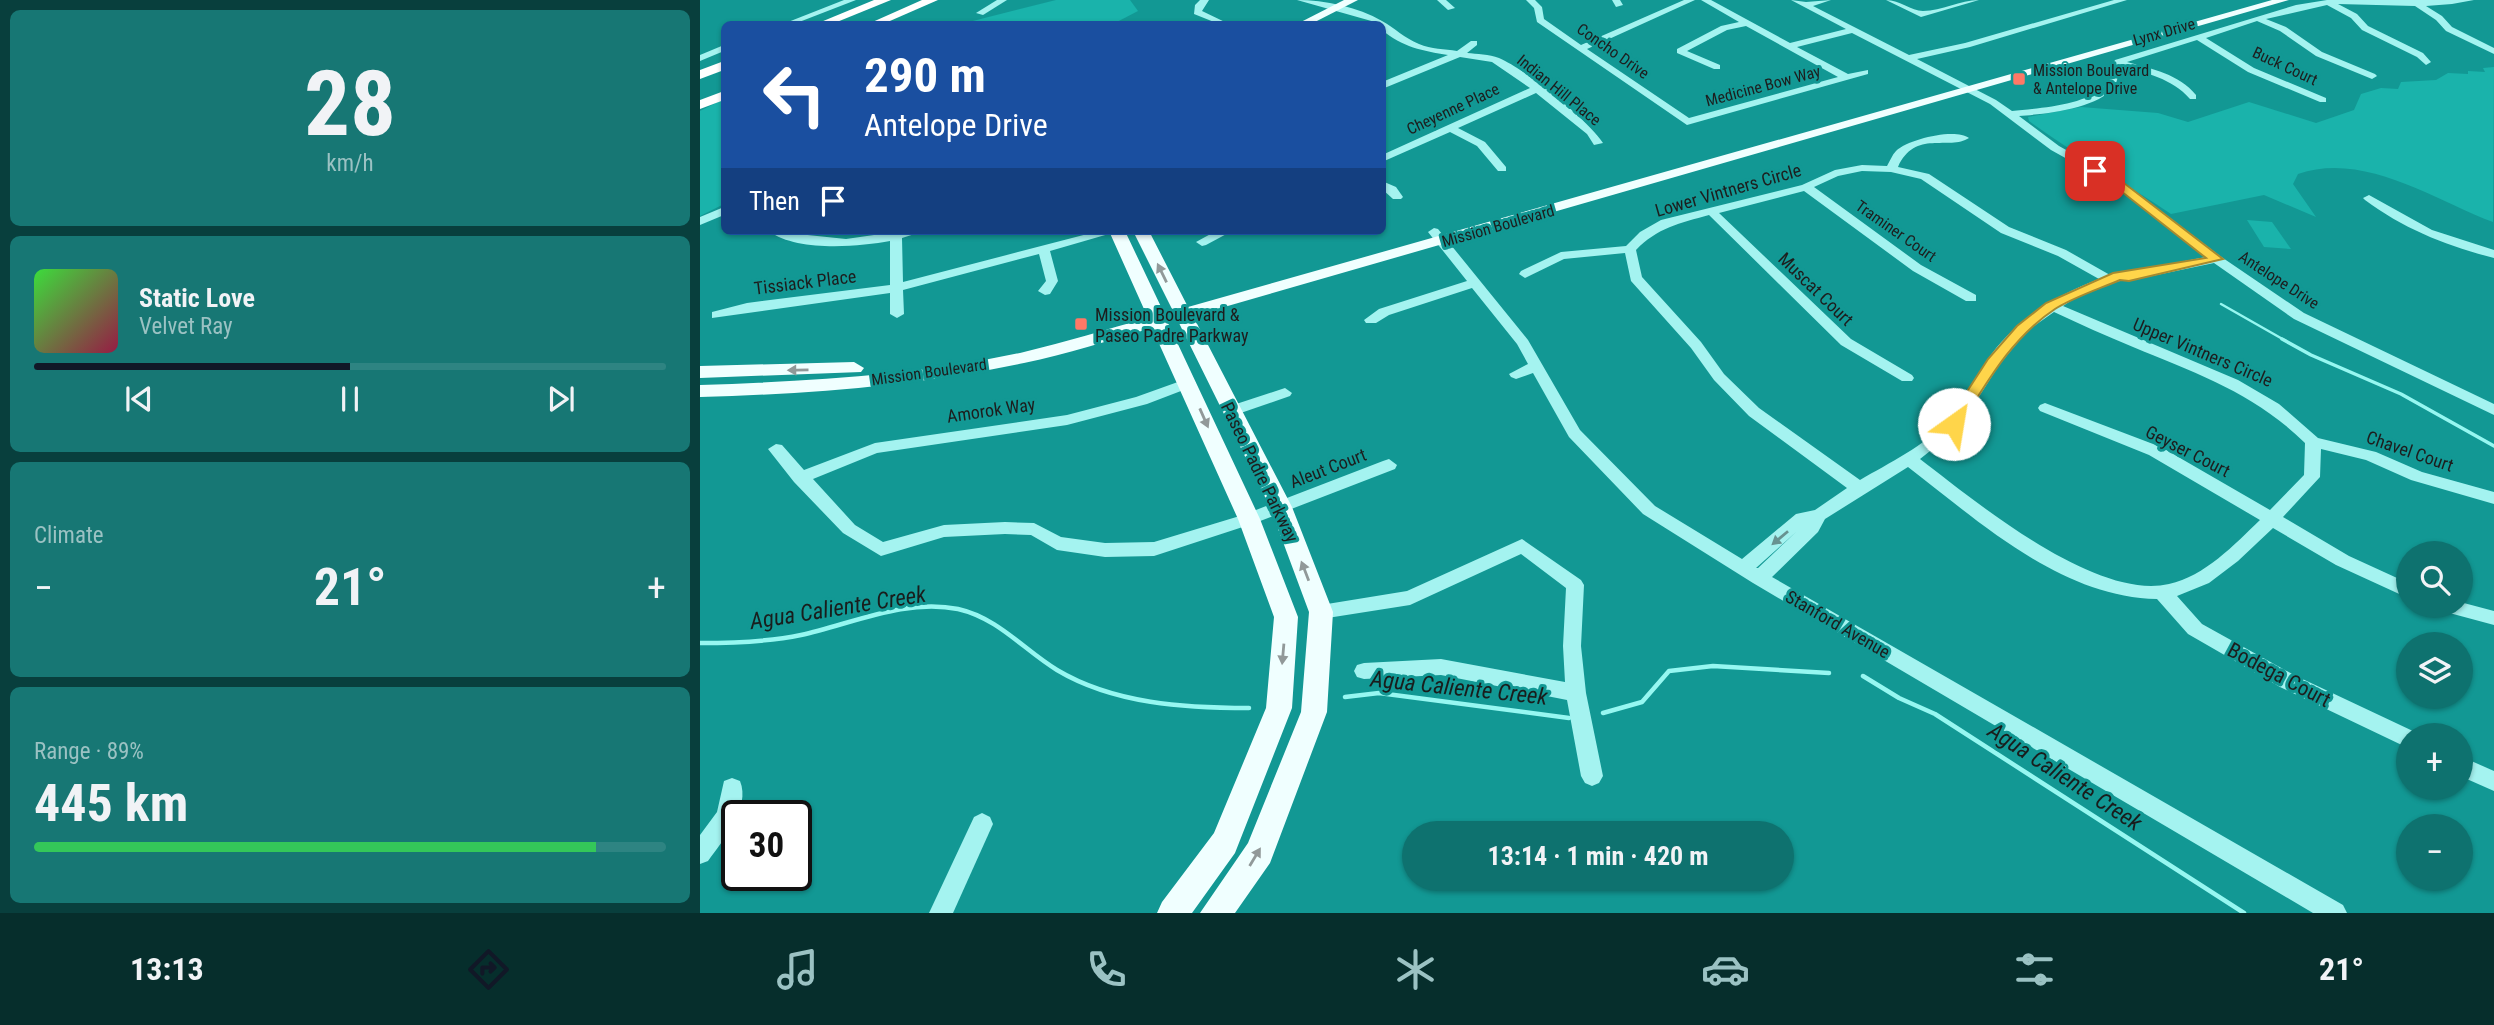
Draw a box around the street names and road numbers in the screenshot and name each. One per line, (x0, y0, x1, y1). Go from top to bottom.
street label: Lynx Drive (2131, 14, 2197, 50)
street label: Concho Drive (1573, 19, 1653, 83)
street label: Buck Court (2249, 43, 2321, 89)
street label: Indian Hill Place (1513, 50, 1605, 130)
street label: Medicine Bow Way (1703, 61, 1823, 110)
street label: Cheyenne Place (1404, 79, 1502, 139)
street label: Lower Vintners Circle (1652, 159, 1804, 221)
street label: Traminer Court (1852, 196, 1940, 266)
street label: Mission Boulevard (1440, 201, 1556, 251)
street label: Antelope Drive (2235, 247, 2323, 313)
street label: Muscat Court (1774, 248, 1858, 330)
street label: Tissiack Place (753, 265, 857, 299)
street label: Upper Vintners Circle (2130, 313, 2276, 391)
street label: Mission Boulevard (870, 355, 988, 389)
street label: Amorok Way (945, 393, 1037, 427)
street label: Paseo Padre Parkway (1217, 398, 1303, 546)
street label: Geyser Court (2142, 421, 2234, 481)
street label: Chavel Court (2364, 426, 2456, 476)
street label: Aleut Court (1287, 444, 1369, 492)
street label: Stanford Avenue (1782, 586, 1894, 662)
street label: Bodega Court (2223, 638, 2335, 712)

